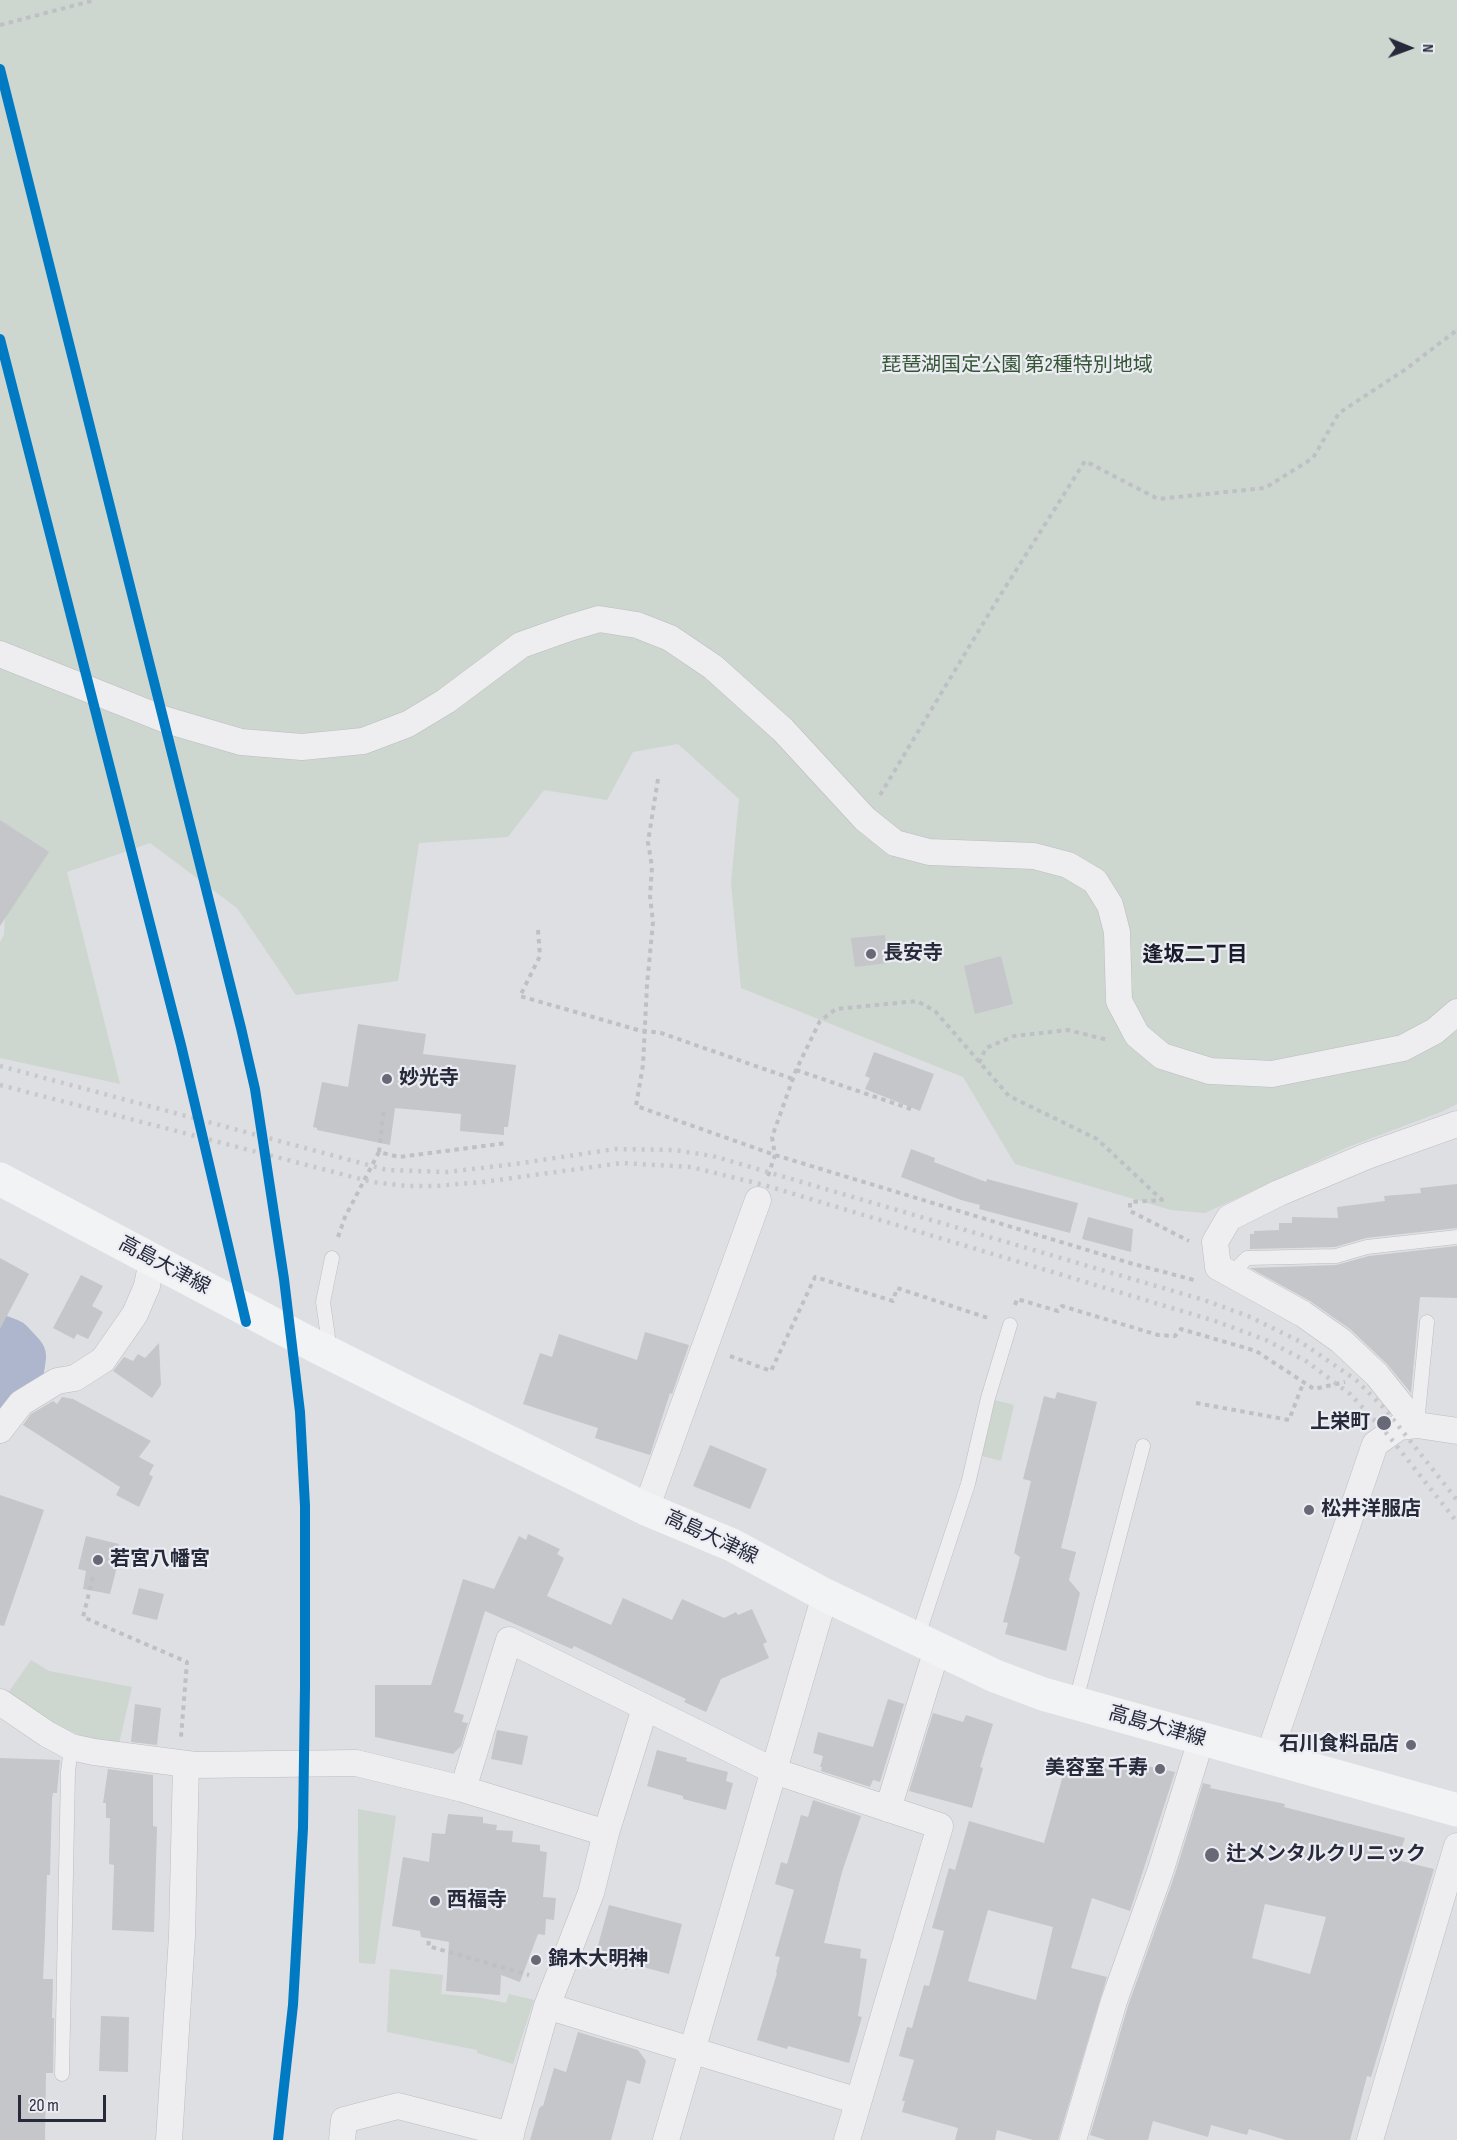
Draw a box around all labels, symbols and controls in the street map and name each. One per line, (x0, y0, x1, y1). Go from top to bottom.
north arrow (1379, 18, 1439, 78)
text: N (1418, 44, 1437, 53)
park label: 琵琶湖国定公園 第2種特別地域 (881, 354, 1153, 378)
place label: 長安寺 (883, 942, 943, 966)
district label: 逢坂二丁目 (1143, 943, 1247, 969)
marker: 長安寺 (864, 947, 878, 961)
place label: 妙光寺 (399, 1067, 459, 1091)
marker: 妙光寺 (380, 1072, 394, 1086)
street label: 高島大津線 (114, 1232, 214, 1300)
place label: 上栄町 (1310, 1411, 1370, 1435)
marker: 上栄町 (1375, 1414, 1393, 1432)
place label: 松井洋服店 (1321, 1498, 1421, 1522)
marker: 松井洋服店 (1302, 1503, 1316, 1517)
street label: 高島大津線 (661, 1506, 761, 1570)
place label: 若宮八幡宮 (110, 1548, 210, 1572)
marker: 若宮八幡宮 (91, 1553, 105, 1567)
street label: 高島大津線 (1106, 1702, 1208, 1752)
place label: 石川食料品店 (1279, 1733, 1399, 1757)
marker: 石川食料品店 (1404, 1738, 1418, 1752)
place label: 美容室 千寿 (1045, 1757, 1148, 1781)
marker: 美容室 千寿 (1153, 1762, 1167, 1776)
place label: 辻メンタルクリニック (1226, 1843, 1426, 1867)
marker: 辻メンタルクリニック (1203, 1846, 1221, 1864)
place label: 西福寺 (447, 1889, 507, 1913)
marker: 西福寺 (428, 1894, 442, 1908)
place label: 錦木大明神 (548, 1948, 648, 1972)
marker: 錦木大明神 (529, 1953, 543, 1967)
scale bar (21, 2083, 110, 2121)
text: 20 m (29, 2095, 59, 2116)

